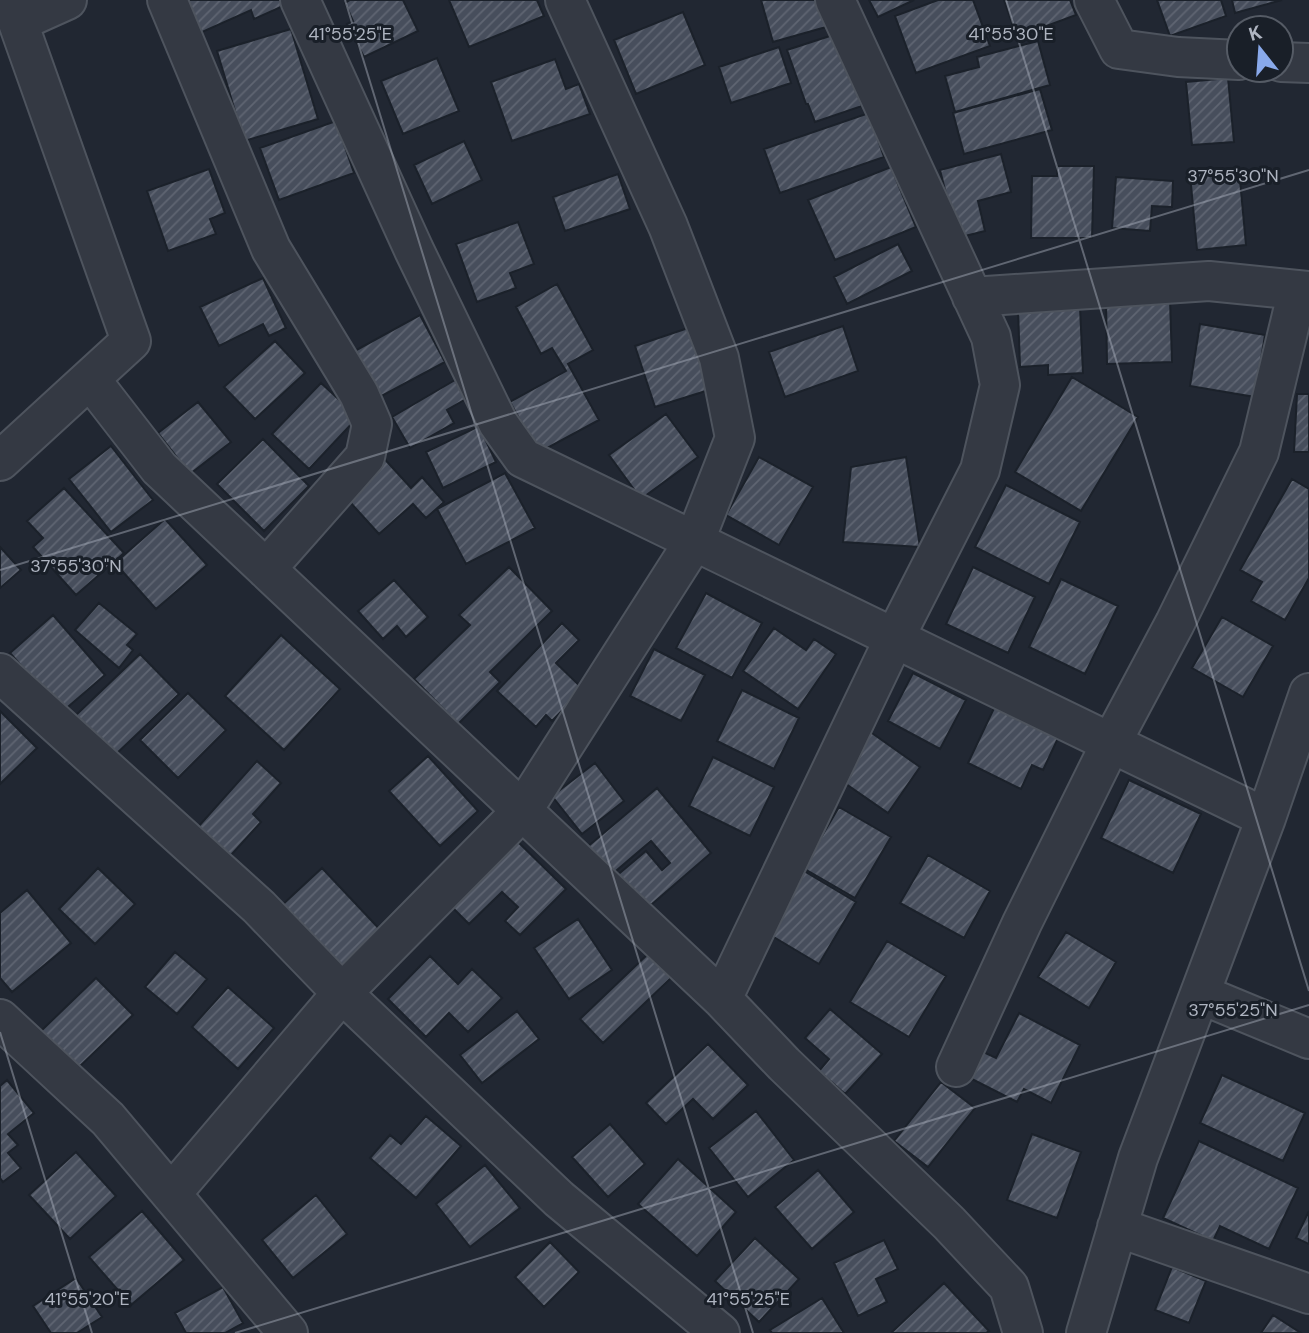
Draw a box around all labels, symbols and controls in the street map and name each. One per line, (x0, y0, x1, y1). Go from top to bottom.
north arrow (1225, 14, 1295, 84)
text: K (1246, 19, 1265, 47)
text: 41°55'25"E (308, 22, 392, 46)
text: 41°55'30"E (968, 22, 1054, 46)
text: 37°55'30"N (1187, 164, 1279, 188)
text: 37°55'30"N (30, 554, 122, 578)
text: 37°55'25"N (1188, 998, 1278, 1022)
text: 41°55'20"E (44, 1287, 130, 1311)
text: 41°55'25"E (706, 1287, 790, 1311)

